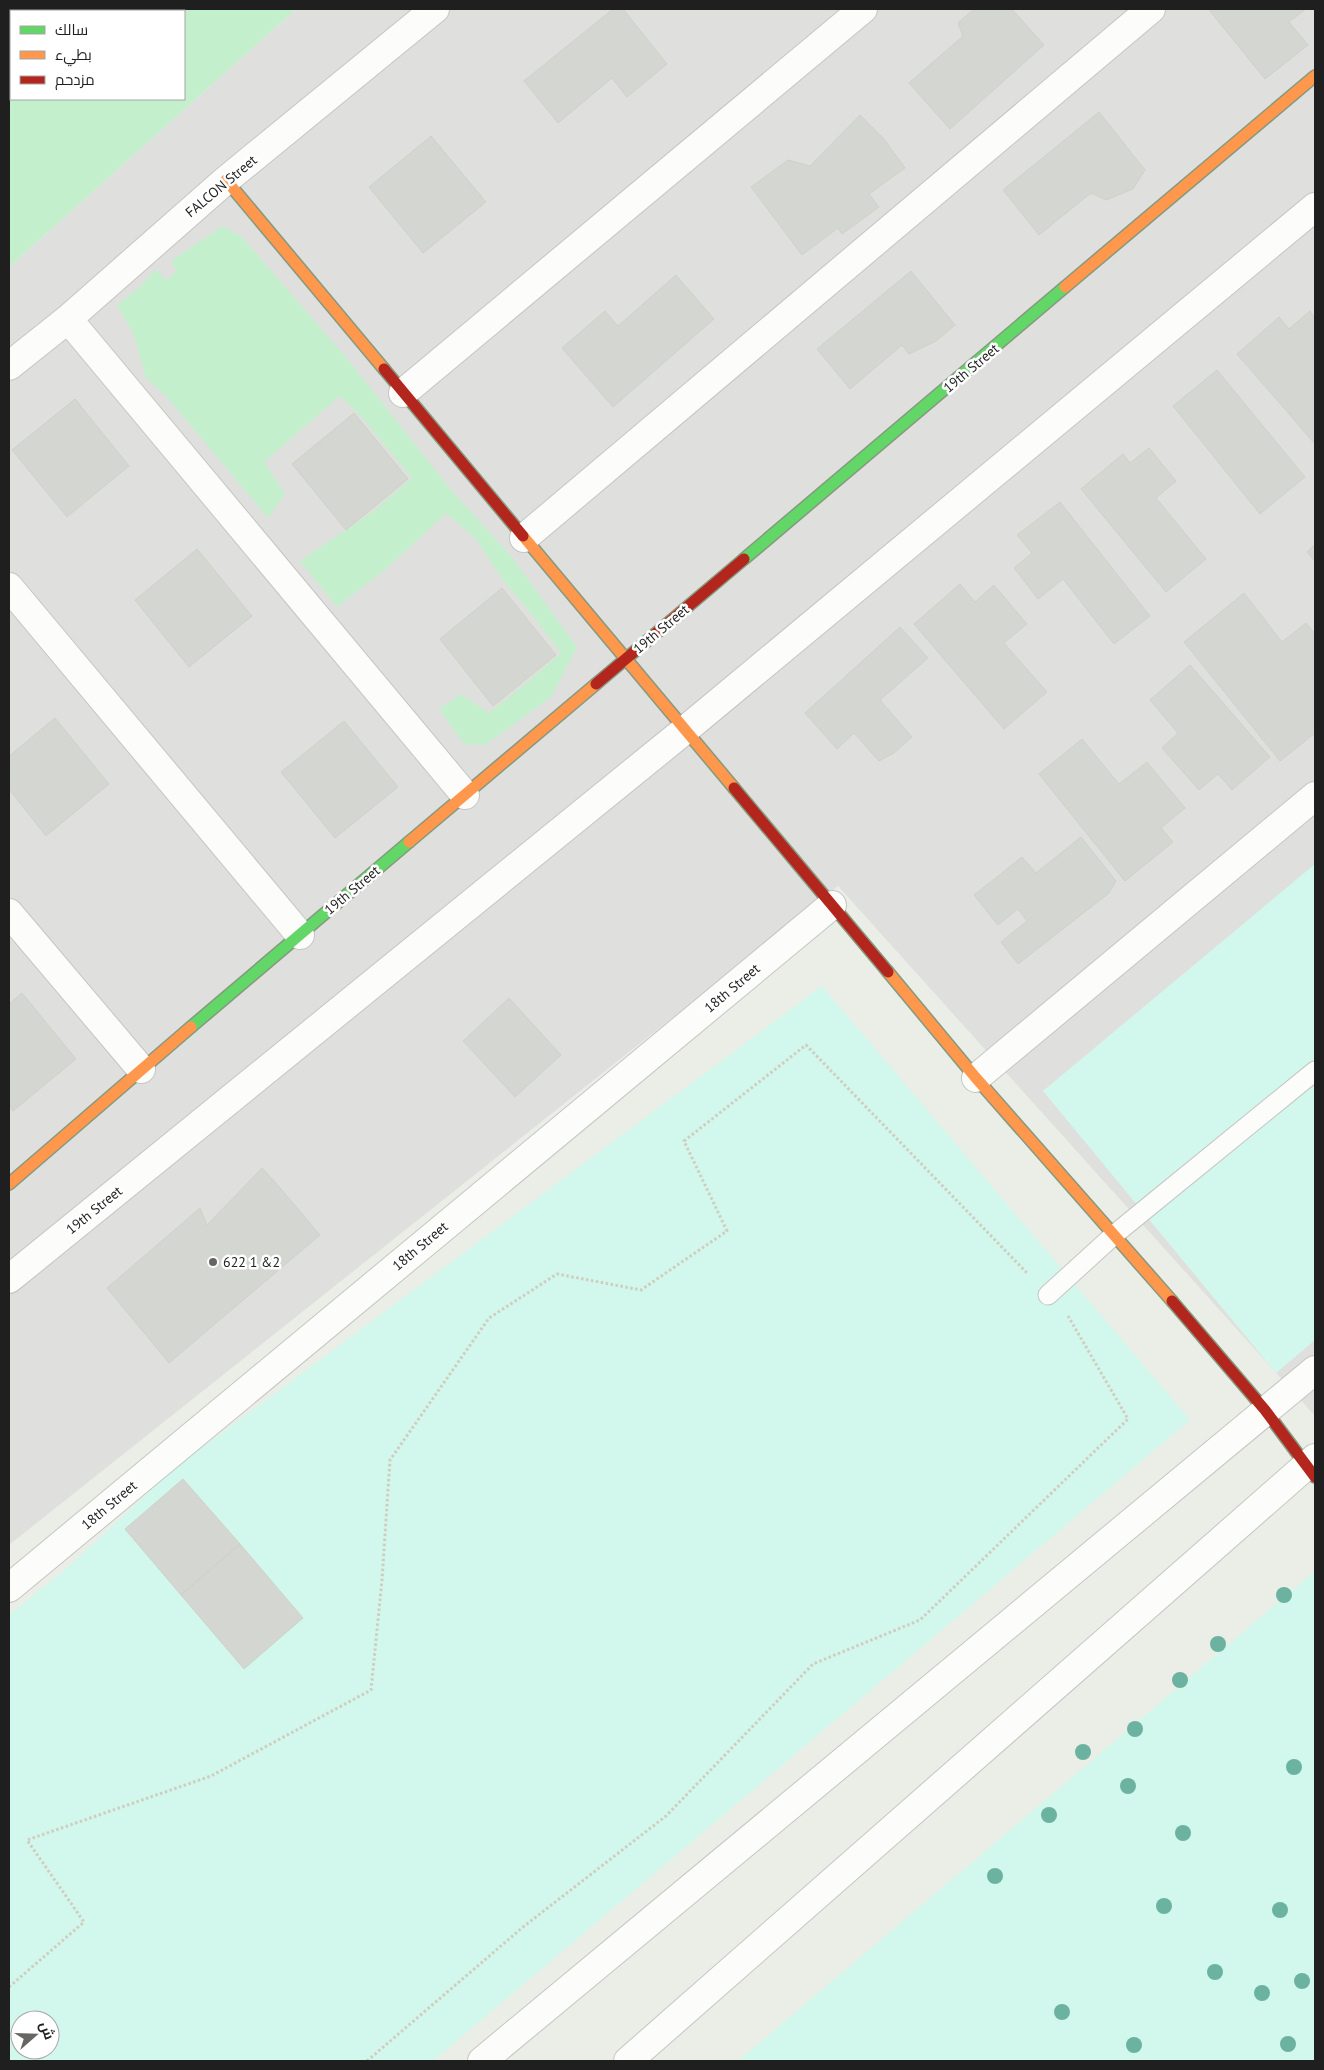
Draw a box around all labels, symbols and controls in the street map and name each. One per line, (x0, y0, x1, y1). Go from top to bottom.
legend (10, 10, 185, 100)
text: سالك (55, 20, 88, 39)
text: بطيء (55, 45, 92, 67)
text: مزدحم (55, 70, 95, 90)
street label: FALCON Street (182, 151, 261, 221)
street label: 19th Street (939, 339, 1003, 396)
street label: 19th Street (629, 600, 693, 657)
street label: 19th Street (320, 861, 384, 918)
street label: 18th Street (700, 959, 764, 1016)
street label: 19th Street (62, 1182, 126, 1238)
street label: 18th Street (388, 1217, 452, 1274)
place label: 622 1 &2 (223, 1253, 280, 1271)
marker: 622 1 &2 (207, 1256, 219, 1268)
street label: 18th Street (77, 1476, 141, 1533)
north arrow (10, 2010, 60, 2060)
text: ش (36, 2019, 59, 2042)

